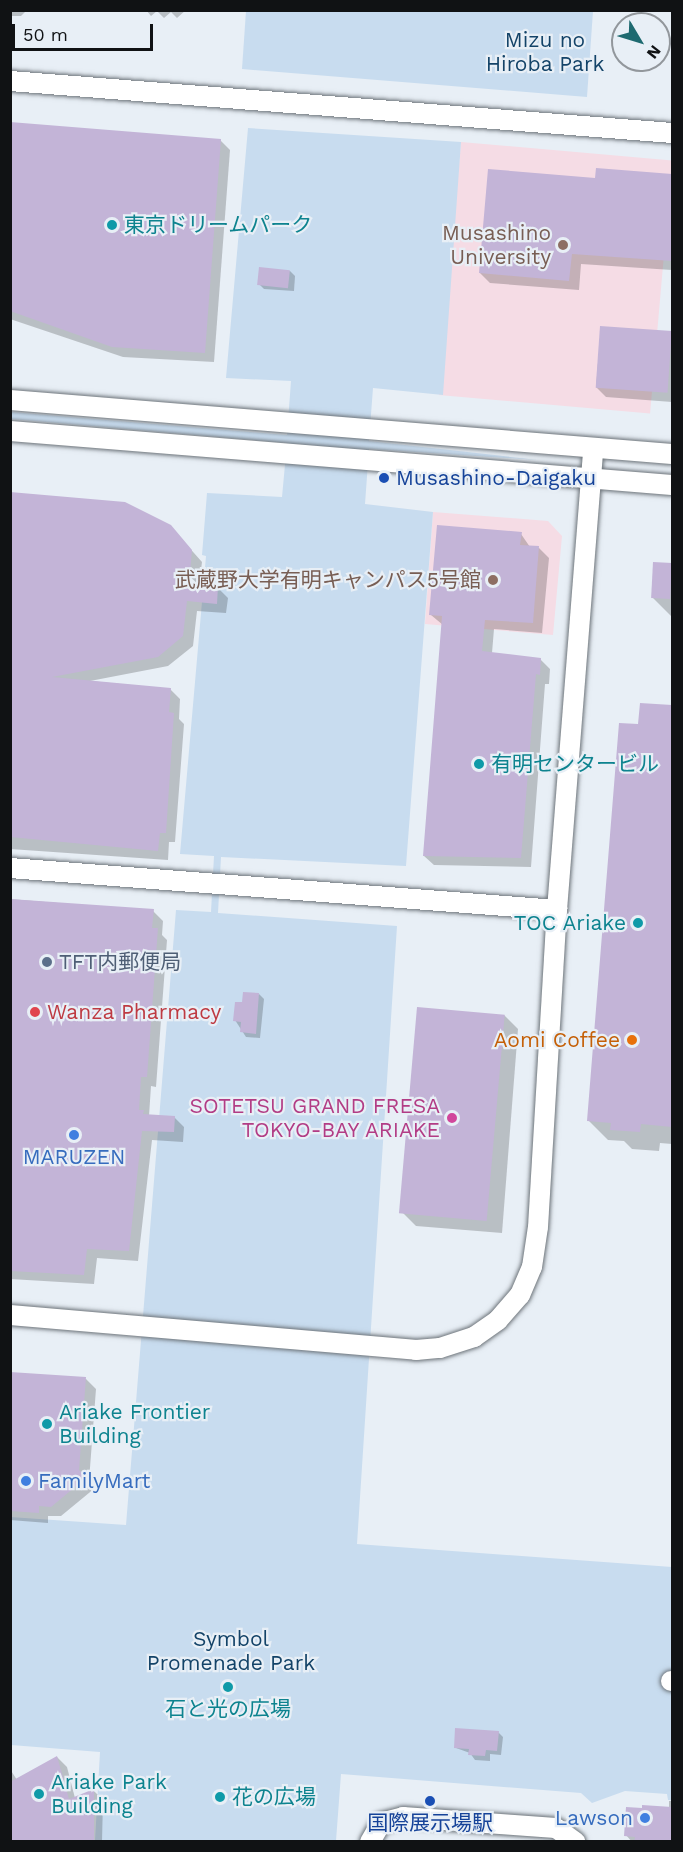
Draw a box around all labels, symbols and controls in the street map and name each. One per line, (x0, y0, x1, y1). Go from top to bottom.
scale bar (15, 12, 156, 50)
north arrow (611, 12, 671, 72)
text: 50 m (23, 24, 68, 45)
park label: Mizu no Hiroba Park (485, 27, 605, 77)
text: N (643, 42, 665, 63)
place label: 東京ドリームパーク (124, 212, 313, 238)
marker: 東京ドリームパーク (105, 218, 119, 232)
place label: Musashino University (442, 220, 551, 270)
marker: Musashino University (556, 238, 570, 252)
place label: Musashino-Daigaku (396, 465, 596, 491)
marker: Musashino-Daigaku (377, 471, 391, 485)
place label: 武蔵野大学有明キャンパス5号館 (175, 567, 481, 593)
marker: 武蔵野大学有明キャンパス5号館 (486, 573, 500, 587)
place label: 有明センタービル (491, 751, 659, 777)
marker: 有明センタービル (472, 757, 486, 771)
place label: TOC Ariake (513, 910, 626, 936)
marker: TOC Ariake (631, 916, 645, 930)
place label: TFT内郵便局 (59, 949, 181, 975)
marker: TFT内郵便局 (40, 955, 54, 969)
place label: Wanza Pharmacy (47, 999, 222, 1025)
marker: Wanza Pharmacy (28, 1005, 42, 1019)
place label: Aomi Coffee (494, 1027, 620, 1053)
marker: Aomi Coffee (625, 1033, 639, 1047)
place label: SOTETSU GRAND FRESA TOKYO-BAY ARIAKE (190, 1093, 440, 1143)
marker: SOTETSU GRAND FRESA TOKYO-BAY ARIAKE (445, 1111, 459, 1125)
marker: MARUZEN (67, 1128, 81, 1142)
place label: MARUZEN (23, 1144, 125, 1170)
place label: Ariake Frontier Building (59, 1399, 210, 1449)
marker: Ariake Frontier Building (40, 1417, 54, 1431)
place label: FamilyMart (38, 1468, 150, 1494)
marker: FamilyMart (19, 1474, 33, 1488)
park label: Symbol Promenade Park (147, 1626, 315, 1676)
marker: 石と光の広場 (221, 1680, 235, 1694)
place label: 石と光の広場 (165, 1696, 291, 1722)
place label: Ariake Park Building (51, 1769, 167, 1819)
place label: 花の広場 (232, 1784, 316, 1810)
marker: Ariake Park Building (32, 1787, 46, 1801)
marker: 花の広場 (213, 1790, 227, 1804)
marker: 国際展示場駅 (423, 1794, 437, 1808)
place label: Lawson (555, 1805, 633, 1831)
place label: 国際展示場駅 (367, 1810, 493, 1836)
marker: Lawson (638, 1811, 652, 1825)

